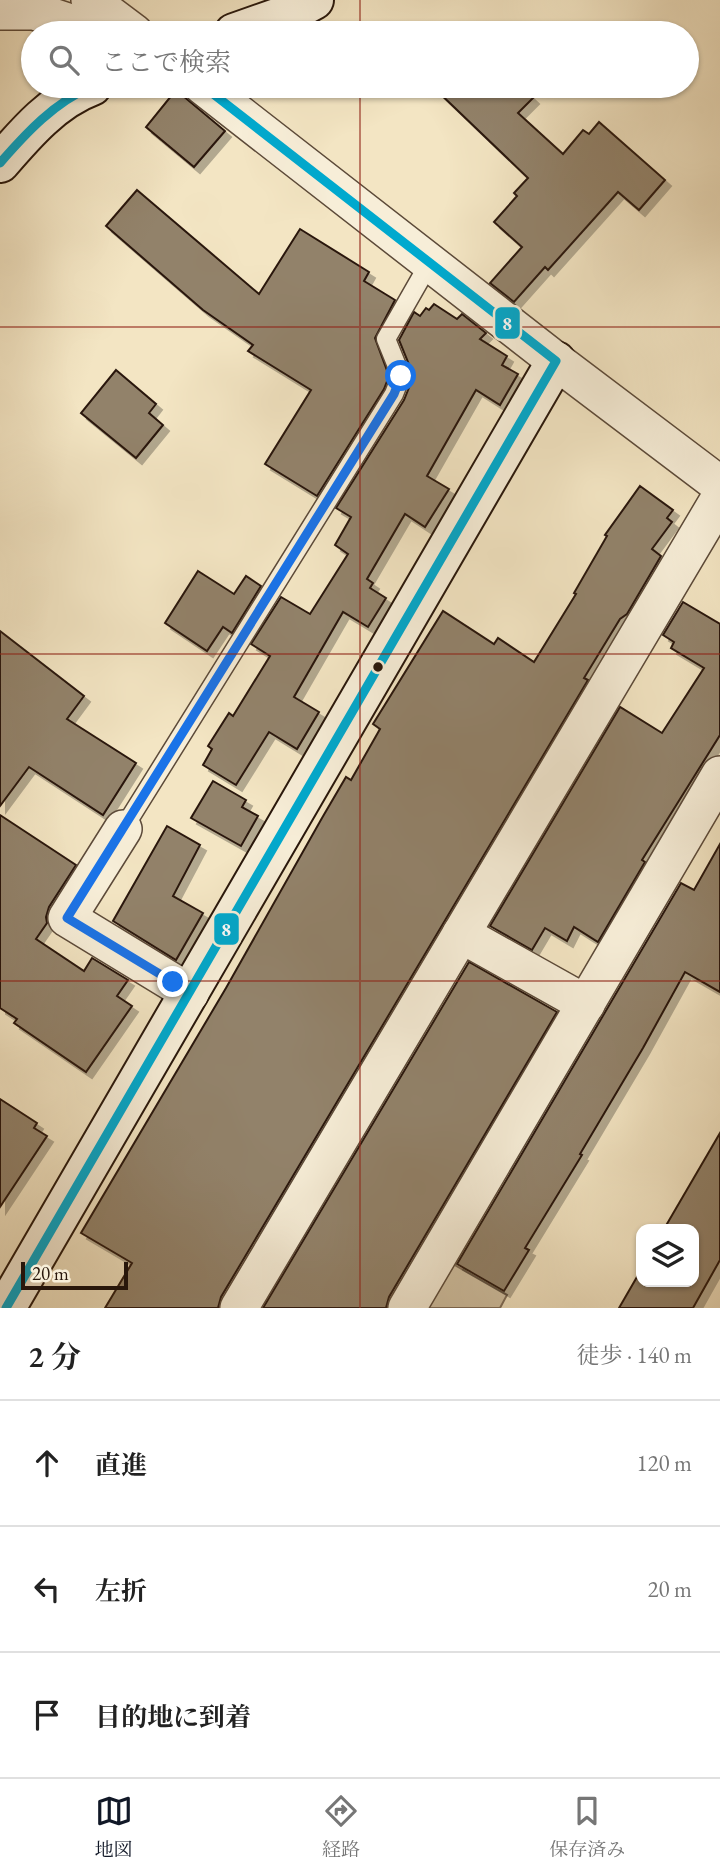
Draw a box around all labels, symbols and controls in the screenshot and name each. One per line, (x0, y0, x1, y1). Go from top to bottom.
search box (21, 21, 699, 98)
icon: search (45, 41, 83, 79)
text: ここで検索 (101, 45, 231, 79)
line badge: 8 (494, 306, 521, 340)
text: 8 (502, 311, 512, 336)
route start (385, 360, 416, 391)
unlabelled marker (371, 660, 385, 674)
line badge: 8 (213, 912, 240, 946)
text: 8 (221, 917, 231, 942)
route end (157, 966, 188, 997)
map controls (636, 1224, 699, 1287)
button: layers (636, 1224, 699, 1287)
scale bar (21, 1259, 128, 1291)
text: 20 m (32, 1261, 69, 1286)
text: 2 分 (28, 1337, 81, 1376)
text: 徒歩 · 140 m (577, 1340, 692, 1370)
icon: ahead (28, 1444, 66, 1482)
text: 直進 (95, 1448, 147, 1482)
text: 120 m (636, 1448, 692, 1478)
icon: left (28, 1570, 66, 1608)
text: 左折 (95, 1574, 147, 1608)
text: 20 m (647, 1574, 692, 1604)
icon: arrive (28, 1696, 66, 1734)
text: 目的地に到着 (95, 1700, 251, 1734)
tab: 地図 (95, 1792, 133, 1862)
tab: 経路 (322, 1792, 360, 1862)
tab: 保存済み (549, 1792, 625, 1862)

